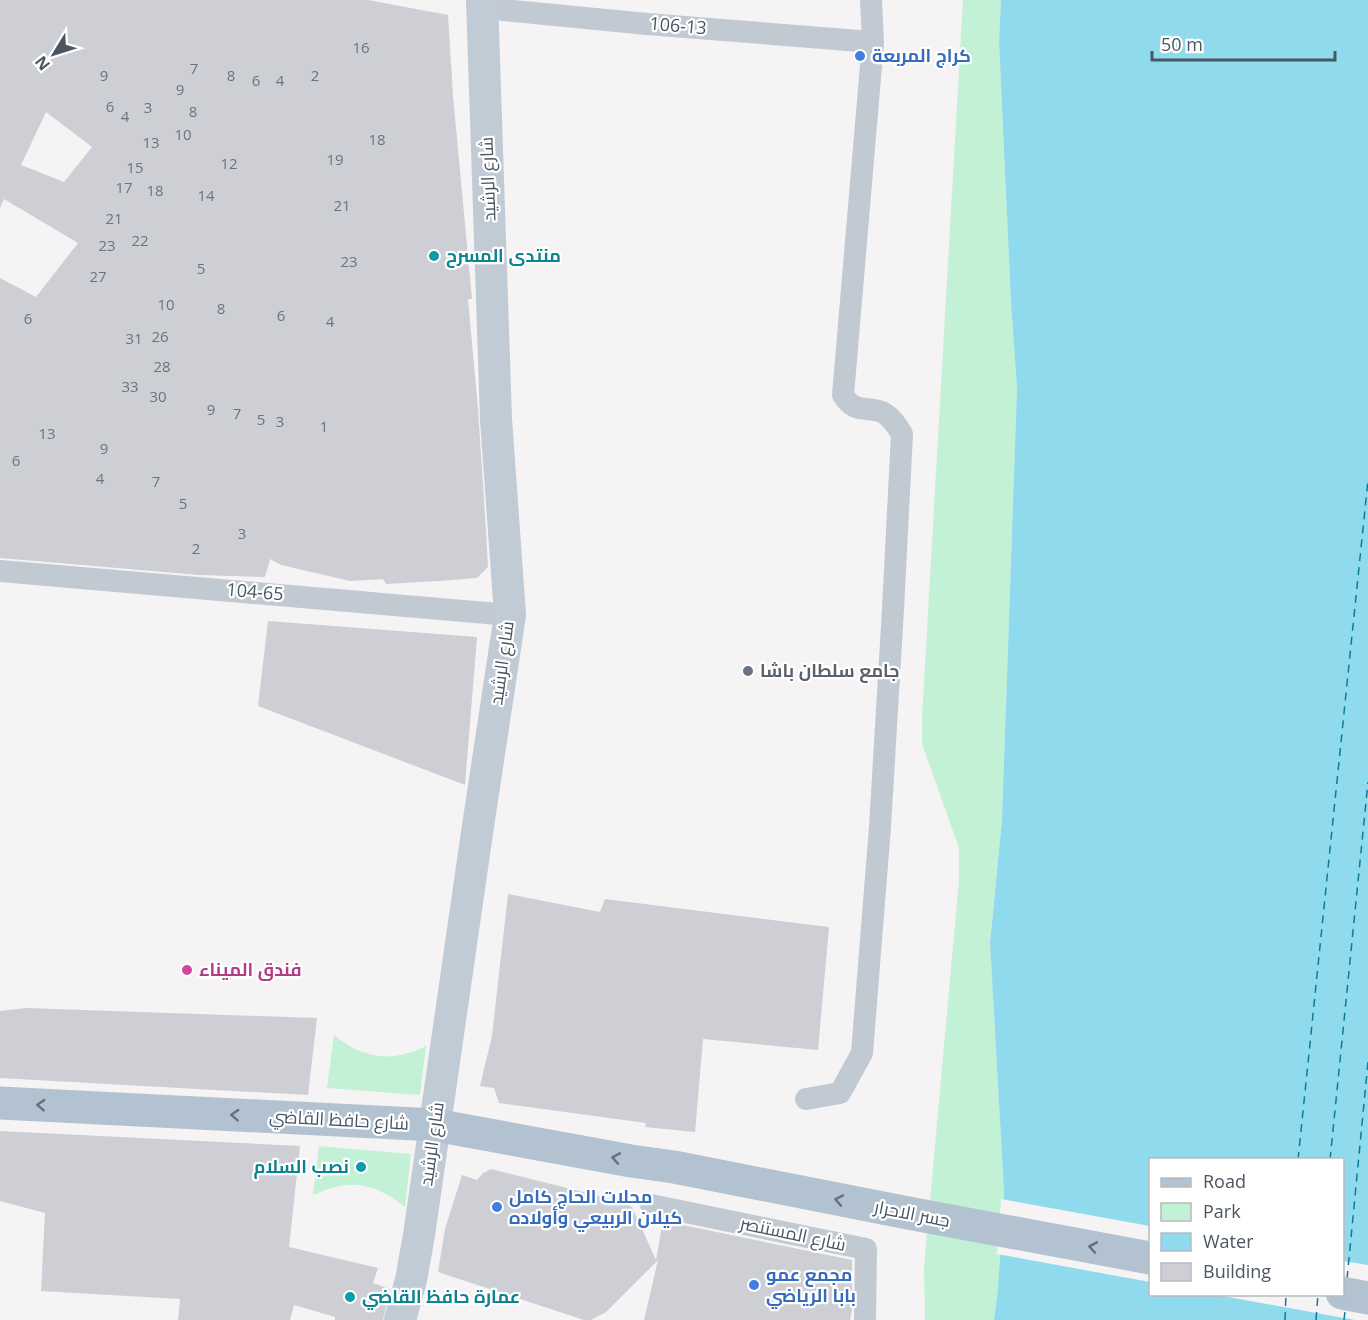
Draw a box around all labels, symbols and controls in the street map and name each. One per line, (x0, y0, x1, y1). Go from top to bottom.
street label: 106-13 (649, 11, 708, 39)
north arrow (24, 24, 84, 84)
scale bar (1152, 24, 1335, 62)
text: 50 m (1161, 32, 1203, 56)
house number: 16 (352, 37, 370, 57)
place label: كراج المربعة (872, 43, 971, 68)
marker: كراج المربعة (853, 49, 867, 63)
text: N (30, 51, 55, 75)
house number: 7 (190, 58, 198, 78)
house number: 9 (100, 65, 108, 85)
house number: 8 (227, 65, 235, 85)
house number: 2 (311, 65, 319, 85)
house number: 6 (252, 70, 260, 90)
house number: 4 (276, 70, 285, 90)
house number: 9 (176, 79, 184, 99)
house number: 6 (106, 96, 114, 116)
house number: 3 (144, 97, 152, 117)
house number: 8 (189, 101, 197, 121)
house number: 4 (121, 106, 130, 126)
house number: 10 (174, 124, 192, 144)
house number: 18 (368, 129, 386, 149)
house number: 13 (142, 132, 160, 152)
street label: شارع الرشيد (474, 136, 501, 222)
house number: 19 (326, 149, 344, 169)
house number: 12 (220, 153, 238, 173)
house number: 15 (126, 157, 144, 177)
house number: 17 (115, 177, 133, 197)
house number: 18 (146, 180, 164, 200)
house number: 14 (197, 185, 215, 205)
house number: 21 (333, 195, 351, 215)
house number: 21 (105, 208, 123, 228)
house number: 22 (131, 230, 149, 250)
house number: 23 (98, 235, 116, 255)
place label: منتدى المسرح (446, 243, 561, 268)
marker: منتدى المسرح (427, 249, 441, 263)
house number: 23 (340, 251, 358, 271)
house number: 5 (197, 258, 205, 278)
house number: 27 (89, 266, 107, 286)
house number: 10 (157, 294, 175, 314)
house number: 8 (217, 298, 225, 318)
house number: 6 (277, 305, 285, 325)
house number: 6 (24, 308, 32, 328)
house number: 4 (326, 311, 335, 331)
house number: 26 (151, 326, 169, 346)
house number: 31 (125, 328, 143, 348)
house number: 28 (153, 356, 171, 376)
house number: 33 (121, 376, 139, 396)
house number: 30 (149, 386, 167, 406)
house number: 9 (207, 399, 215, 419)
house number: 7 (233, 403, 241, 423)
house number: 5 (257, 409, 265, 429)
house number: 3 (276, 411, 284, 431)
house number: 1 (320, 416, 328, 436)
house number: 13 (38, 423, 56, 443)
house number: 9 (100, 438, 108, 458)
house number: 6 (12, 450, 20, 470)
house number: 4 (96, 468, 105, 488)
house number: 7 (152, 471, 160, 491)
house number: 5 (179, 493, 187, 513)
house number: 3 (238, 523, 246, 543)
house number: 2 (192, 538, 200, 558)
street label: 104-65 (226, 577, 285, 605)
street label: شارع الرشيد (483, 619, 520, 707)
place label: جامع سلطان باشا (760, 658, 900, 683)
marker: جامع سلطان باشا (741, 664, 755, 678)
place label: فندق الميناء (199, 957, 302, 981)
marker: فندق الميناء (180, 963, 194, 977)
one-way arrow (36, 1099, 45, 1112)
street label: شارع الرشيد (413, 1100, 450, 1188)
street label: شارع حافظ القاضي (268, 1103, 410, 1137)
one-way arrow (231, 1108, 240, 1121)
one-way arrow (611, 1152, 621, 1165)
place label: نصب السلام (254, 1154, 349, 1179)
legend (1149, 1158, 1344, 1296)
marker: نصب السلام (354, 1160, 368, 1174)
text: Road (1203, 1169, 1246, 1193)
place label: محلات الحاج كامل كيلان الربيعي وأولاده (509, 1184, 682, 1233)
one-way arrow (835, 1194, 845, 1207)
street label: جسر الاحرار (871, 1194, 952, 1232)
text: Park (1203, 1199, 1241, 1223)
marker: محلات الحاج كامل كيلان الربيعي وأولاده (490, 1200, 504, 1214)
street label: شارع المستنصر (737, 1210, 848, 1257)
text: Water (1203, 1229, 1254, 1253)
one-way arrow (1088, 1242, 1098, 1254)
text: Building (1203, 1259, 1271, 1283)
place label: مجمع عمو بابا الرياضي (766, 1262, 856, 1310)
marker: مجمع عمو بابا الرياضي (747, 1278, 761, 1292)
place label: عمارة حافظ القاضي (362, 1284, 520, 1311)
marker: عمارة حافظ القاضي (343, 1290, 357, 1304)

